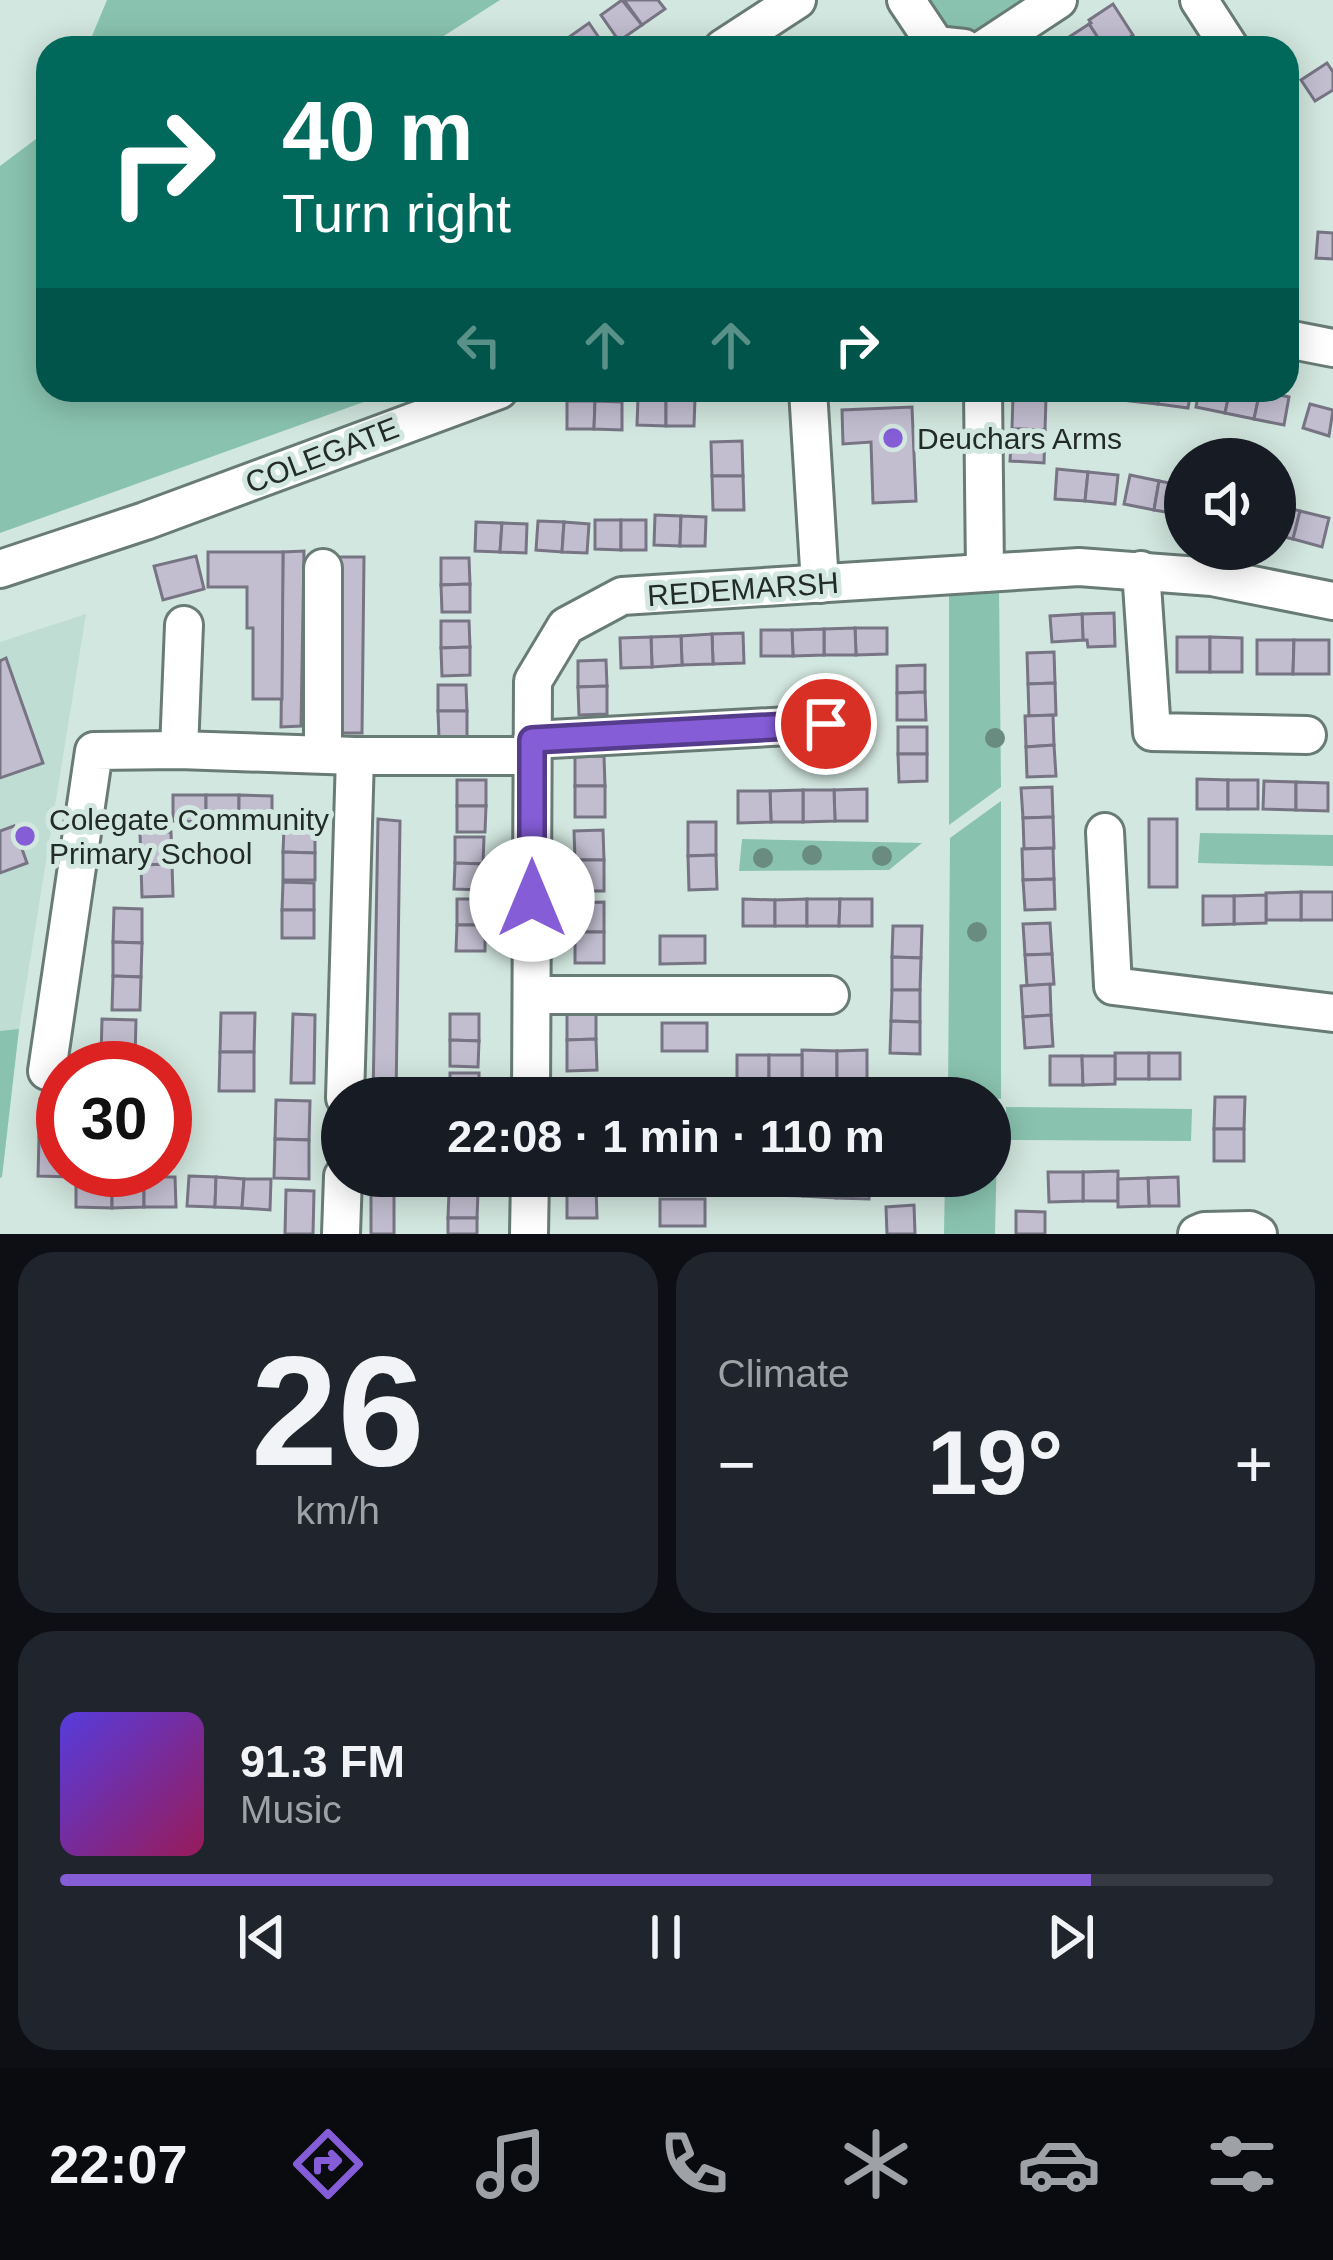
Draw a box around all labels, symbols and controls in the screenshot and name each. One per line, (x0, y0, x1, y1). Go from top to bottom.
icon: right (84, 84, 240, 240)
text: 40 m (282, 84, 473, 178)
text: Turn right (282, 183, 511, 243)
icon: left (446, 312, 512, 378)
icon: ahead (572, 312, 638, 378)
icon: ahead (698, 312, 764, 378)
icon: right (824, 312, 890, 378)
street label: COLEGATE (241, 411, 403, 499)
place label: Deuchars Arms (917, 422, 1122, 455)
marker: Deuchars Arms (880, 425, 906, 451)
map controls (1164, 438, 1296, 570)
button: sound (1164, 438, 1296, 570)
street label: REDEMARSH (646, 566, 840, 612)
pin (775, 673, 877, 775)
icon: arrive (793, 691, 859, 757)
place label: Colegate Community Primary School (49, 803, 329, 870)
marker: Colegate Community Primary School (12, 823, 38, 849)
position arrow (469, 836, 595, 962)
speed limit sign: 30 (36, 1041, 192, 1197)
text: 22:08 · 1 min · 110 m (447, 1111, 885, 1162)
text: 26 (251, 1324, 425, 1498)
text: Climate (718, 1352, 850, 1395)
text: 19° (927, 1413, 1063, 1513)
text: − (718, 1427, 756, 1501)
text: + (1234, 1427, 1273, 1501)
text: km/h (295, 1489, 380, 1532)
text: 91.3 FM (240, 1736, 405, 1787)
text: Music (240, 1788, 342, 1831)
icon: previous (229, 1904, 295, 1970)
icon: pause (633, 1904, 699, 1970)
icon: next (1038, 1904, 1104, 1970)
icon: directions (286, 2122, 370, 2206)
icon: music (469, 2122, 553, 2206)
icon: phone (652, 2122, 736, 2206)
icon: climate (834, 2122, 918, 2206)
icon: car (1017, 2122, 1101, 2206)
icon: filters (1200, 2122, 1284, 2206)
text: 22:07 (49, 2134, 187, 2194)

